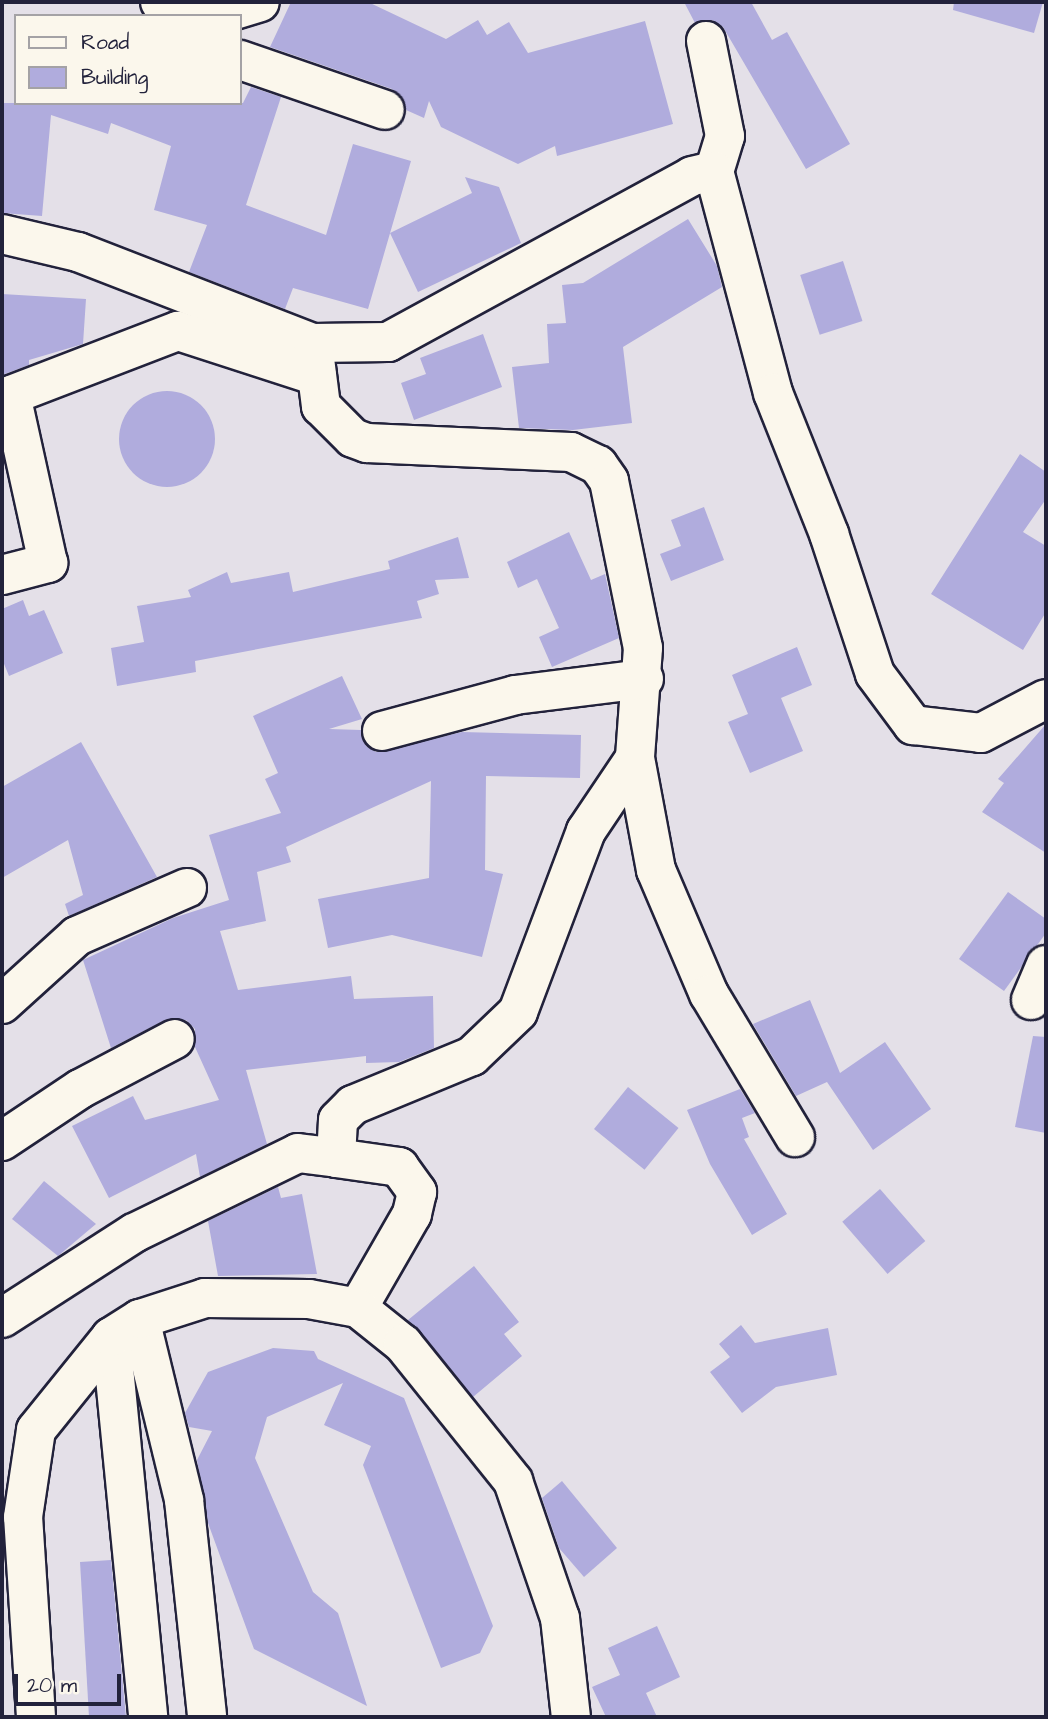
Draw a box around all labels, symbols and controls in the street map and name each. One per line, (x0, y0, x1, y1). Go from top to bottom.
legend (14, 14, 242, 105)
text: Road (81, 28, 129, 57)
text: Building (81, 63, 148, 92)
scale bar (18, 1660, 124, 1704)
text: 20 m (27, 1671, 77, 1700)

